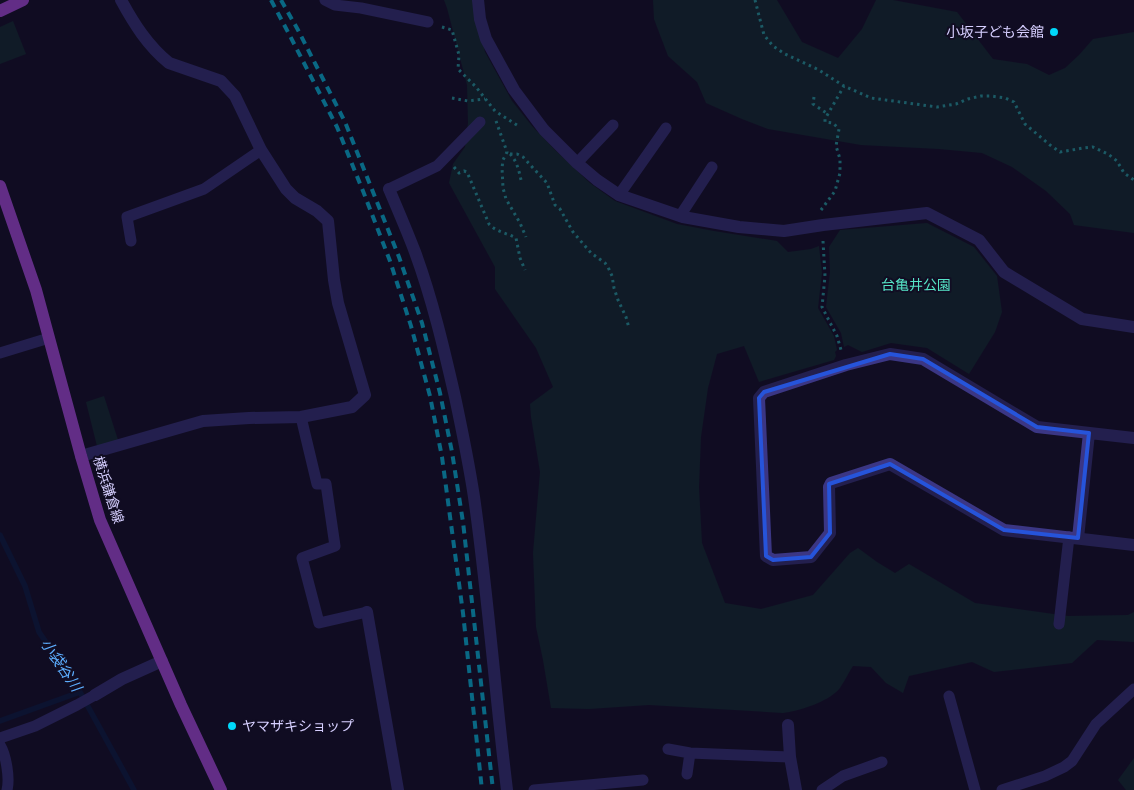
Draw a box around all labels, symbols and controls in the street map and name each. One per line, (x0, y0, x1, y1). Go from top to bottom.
place label: 小坂子ども会館 (946, 24, 1044, 41)
marker: 小坂子ども会館 (1048, 26, 1060, 38)
park label: 台亀井公園 (881, 277, 951, 294)
street label: 横浜鎌倉線 (89, 454, 127, 526)
water label: 小袋谷川 (37, 635, 86, 697)
place label: ヤマザキショップ (242, 718, 354, 735)
marker: ヤマザキショップ (226, 720, 238, 732)

